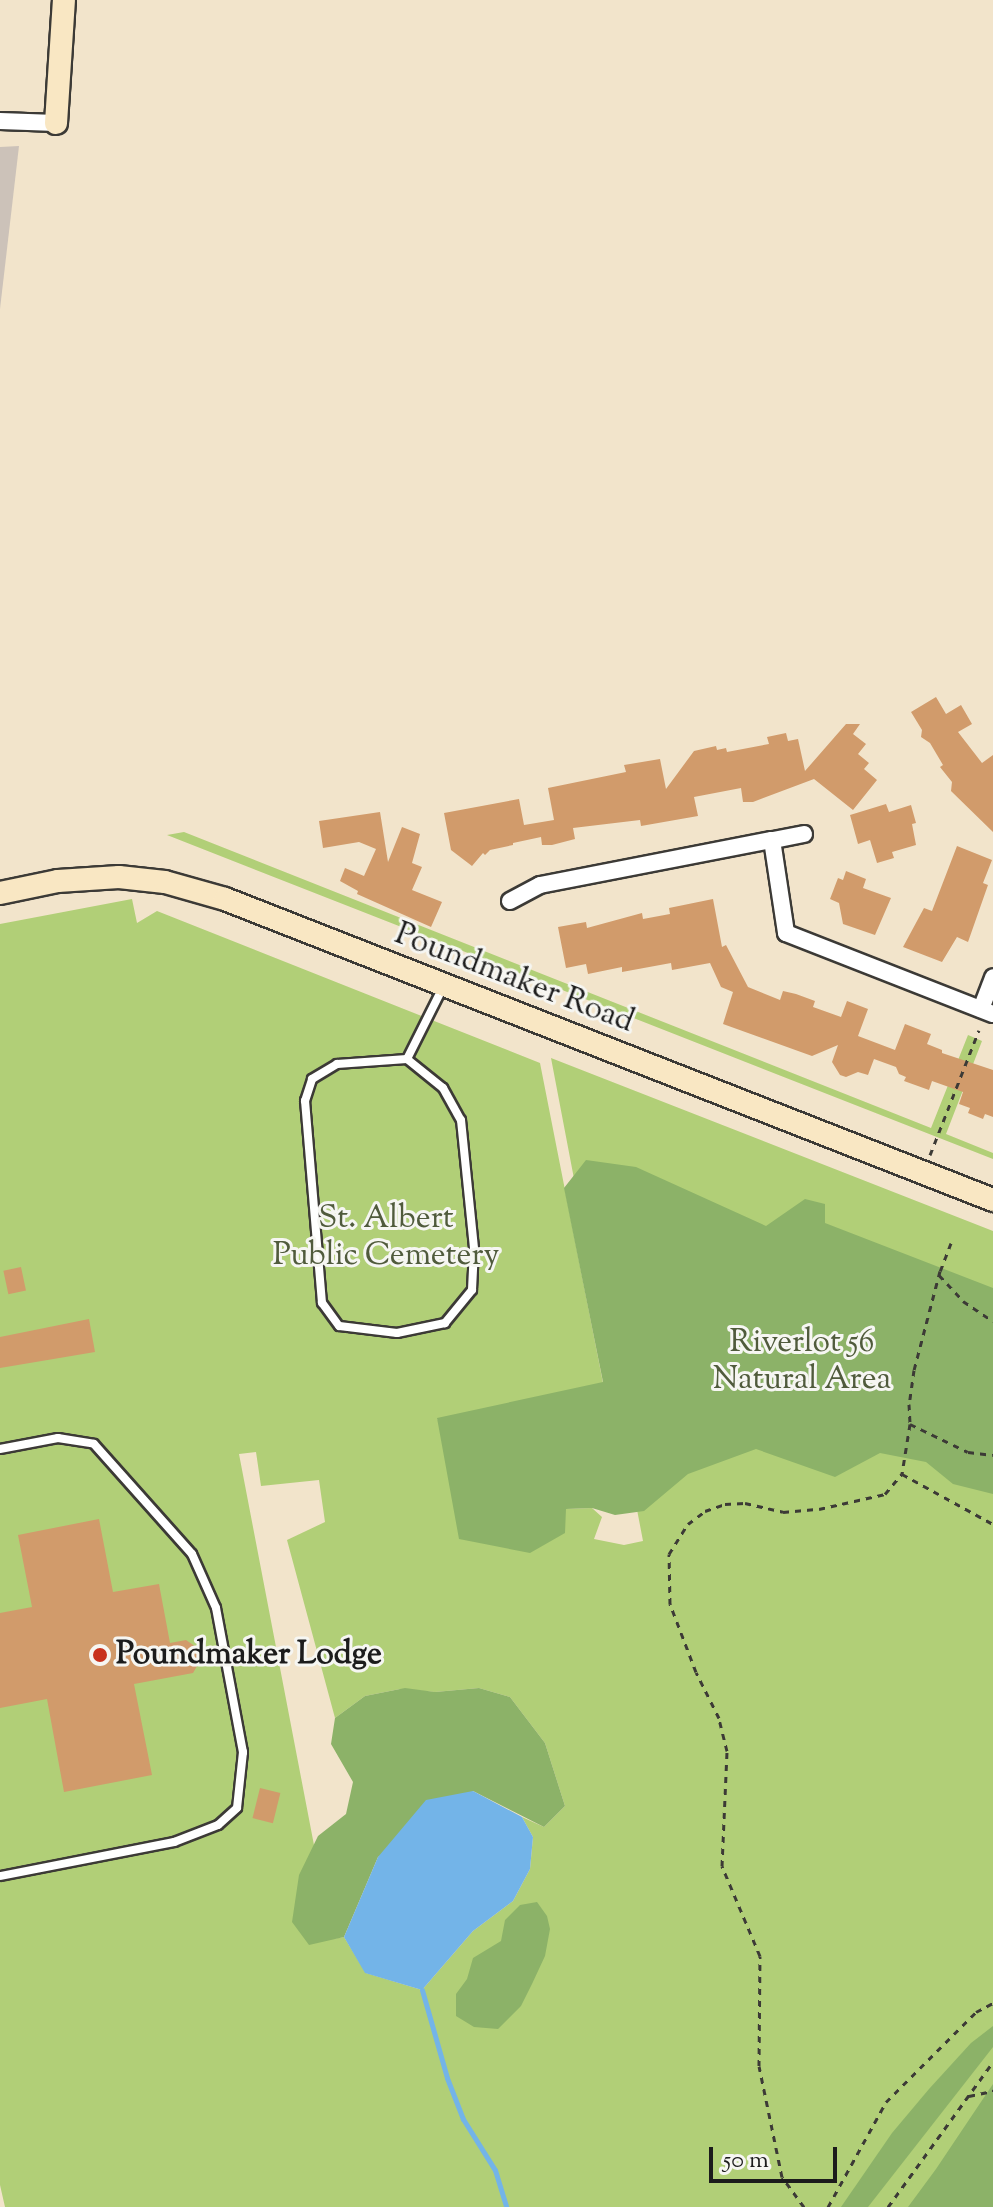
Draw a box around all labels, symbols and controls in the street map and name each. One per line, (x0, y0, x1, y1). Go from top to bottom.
street label: Poundmaker Road (389, 916, 639, 1042)
park label: St. Albert Public Cemetery (273, 1201, 499, 1276)
park label: Riverlot 56 Natural Area (713, 1325, 891, 1400)
place label: Poundmaker Lodge (116, 1636, 382, 1674)
marker: Poundmaker Lodge (91, 1646, 109, 1664)
scale bar (713, 2131, 841, 2181)
text: 50 m (723, 2144, 769, 2178)

